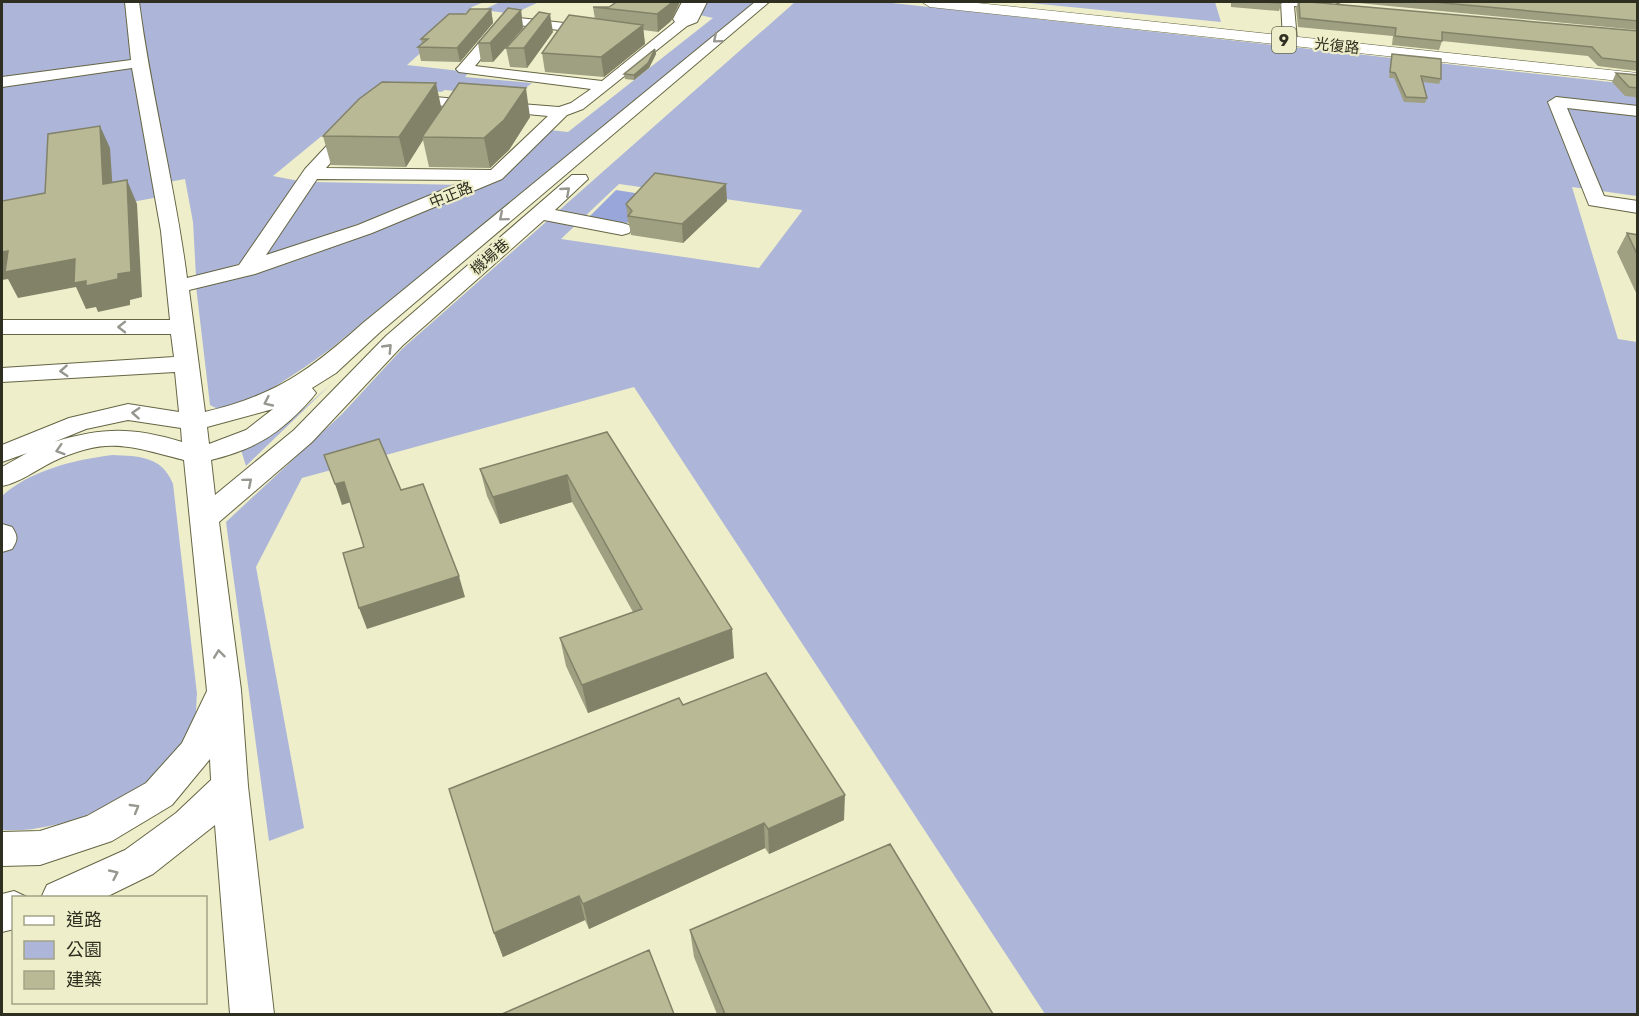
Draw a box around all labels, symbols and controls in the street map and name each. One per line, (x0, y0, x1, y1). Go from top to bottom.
road number: 9 (1272, 27, 1296, 53)
one-way arrow (713, 32, 724, 43)
street label: 光復路 (1314, 35, 1360, 57)
street label: 中正路 (427, 178, 475, 212)
one-way arrow (559, 187, 570, 198)
one-way arrow (499, 210, 510, 221)
street label: 機場巷 (467, 235, 513, 279)
one-way arrow (118, 321, 127, 333)
one-way arrow (381, 344, 392, 355)
one-way arrow (60, 365, 69, 378)
one-way arrow (263, 395, 274, 407)
one-way arrow (131, 407, 140, 420)
one-way arrow (55, 443, 66, 455)
one-way arrow (241, 479, 252, 490)
one-way arrow (213, 649, 226, 658)
one-way arrow (129, 804, 139, 815)
one-way arrow (108, 869, 119, 881)
legend (12, 896, 207, 1004)
text: 道路 (66, 909, 102, 931)
text: 公園 (66, 939, 102, 961)
text: 建築 (66, 969, 102, 991)

